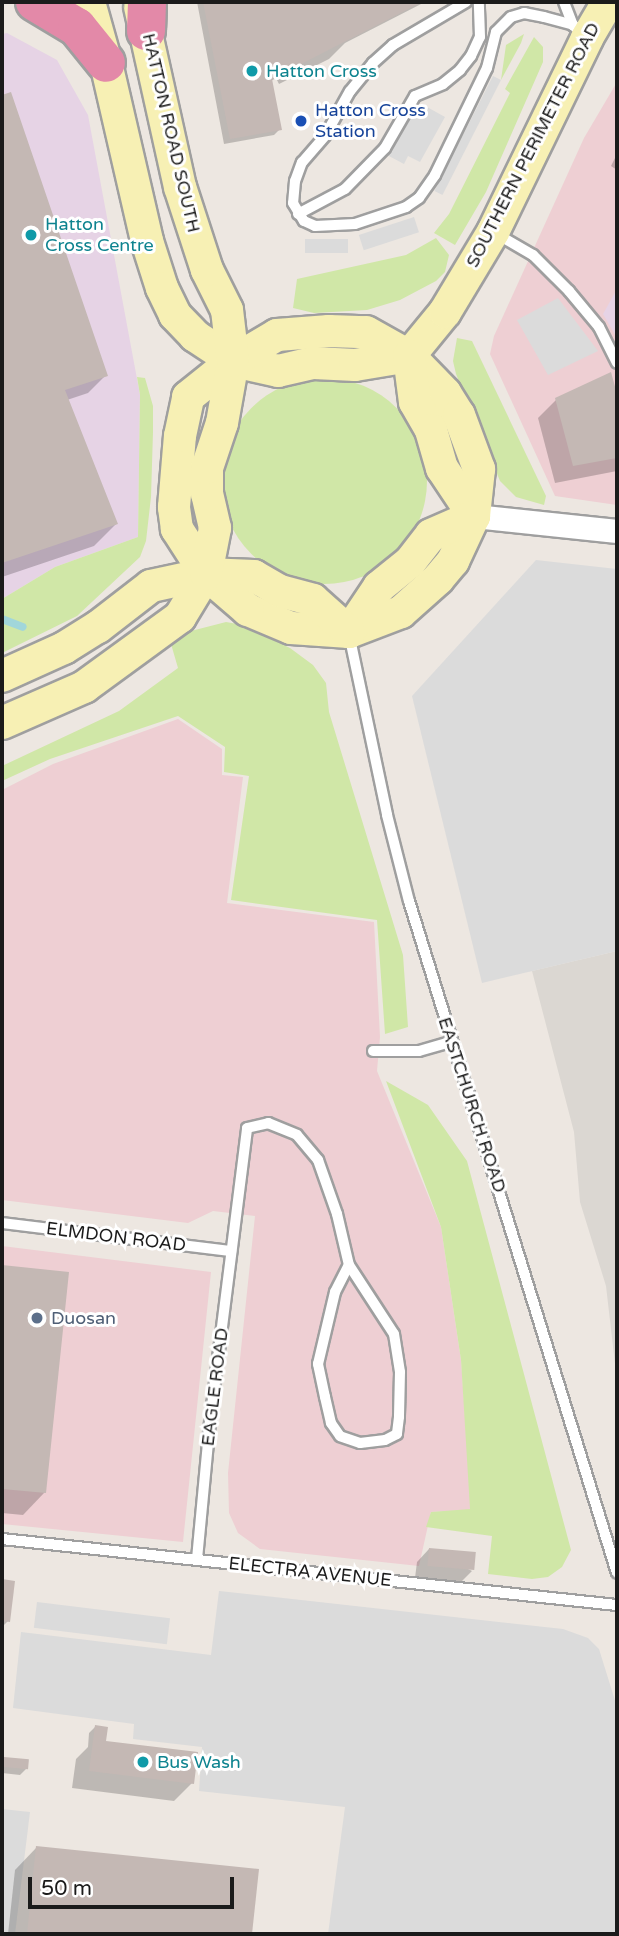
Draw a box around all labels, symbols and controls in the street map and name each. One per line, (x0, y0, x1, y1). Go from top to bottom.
street label: SOUTHERN PERIMETER ROAD (462, 19, 604, 271)
street label: HATTON ROAD SOUTH (138, 31, 204, 235)
place label: Hatton Cross (266, 60, 377, 82)
marker: Hatton Cross (244, 63, 260, 79)
place label: Hatton Cross Station (315, 100, 426, 142)
marker: Hatton Cross Station (293, 113, 309, 129)
place label: Hatton Cross Centre (45, 214, 154, 256)
marker: Hatton Cross Centre (23, 227, 39, 243)
street label: EASTCHURCH ROAD (433, 1014, 511, 1196)
street label: ELMDON ROAD (45, 1218, 187, 1256)
place label: Duosan (51, 1307, 116, 1329)
marker: Duosan (29, 1310, 45, 1326)
street label: EAGLE ROAD (197, 1327, 233, 1447)
street label: ELECTRA AVENUE (227, 1553, 393, 1591)
place label: Bus Wash (157, 1751, 241, 1773)
marker: Bus Wash (135, 1754, 151, 1770)
scale bar (32, 1862, 238, 1906)
text: 50 m (41, 1876, 92, 1901)

